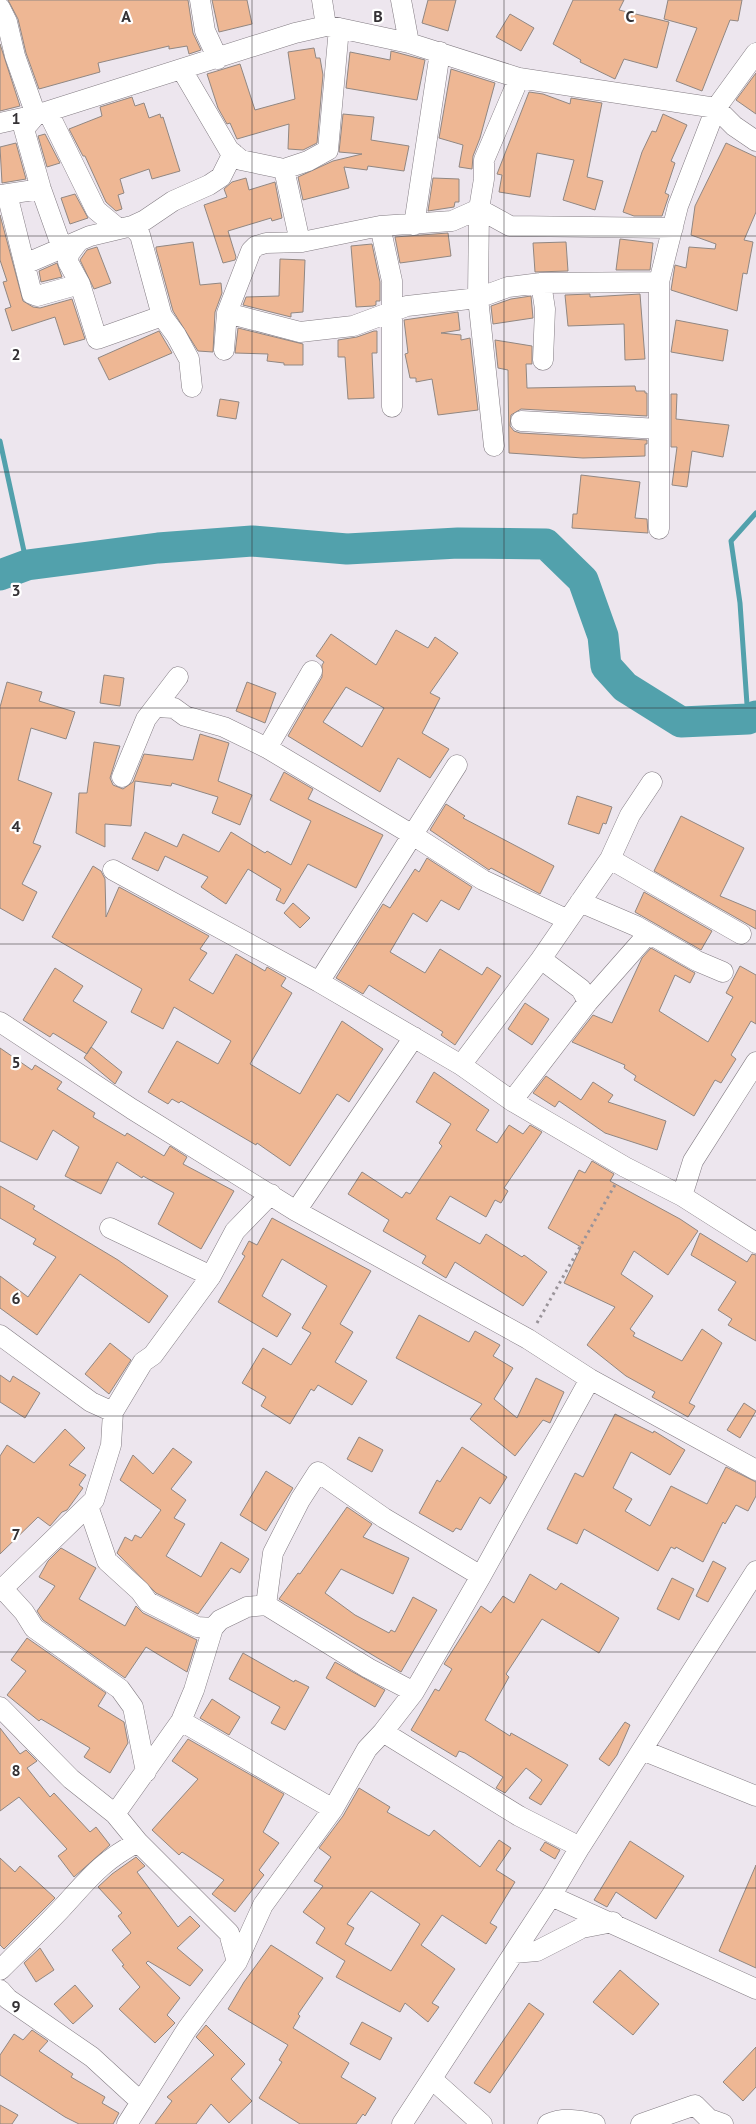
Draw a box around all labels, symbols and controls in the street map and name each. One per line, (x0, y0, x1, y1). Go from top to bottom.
text: A (121, 6, 131, 26)
text: B (373, 6, 383, 26)
text: C (626, 6, 635, 26)
text: 1 (11, 108, 21, 128)
text: 2 (11, 344, 21, 364)
text: 3 (11, 580, 21, 600)
text: 4 (11, 816, 21, 836)
text: 5 (11, 1052, 21, 1072)
text: 6 (11, 1288, 21, 1308)
text: 7 (11, 1524, 21, 1544)
text: 8 (11, 1760, 21, 1780)
text: 9 (11, 1996, 21, 2016)

